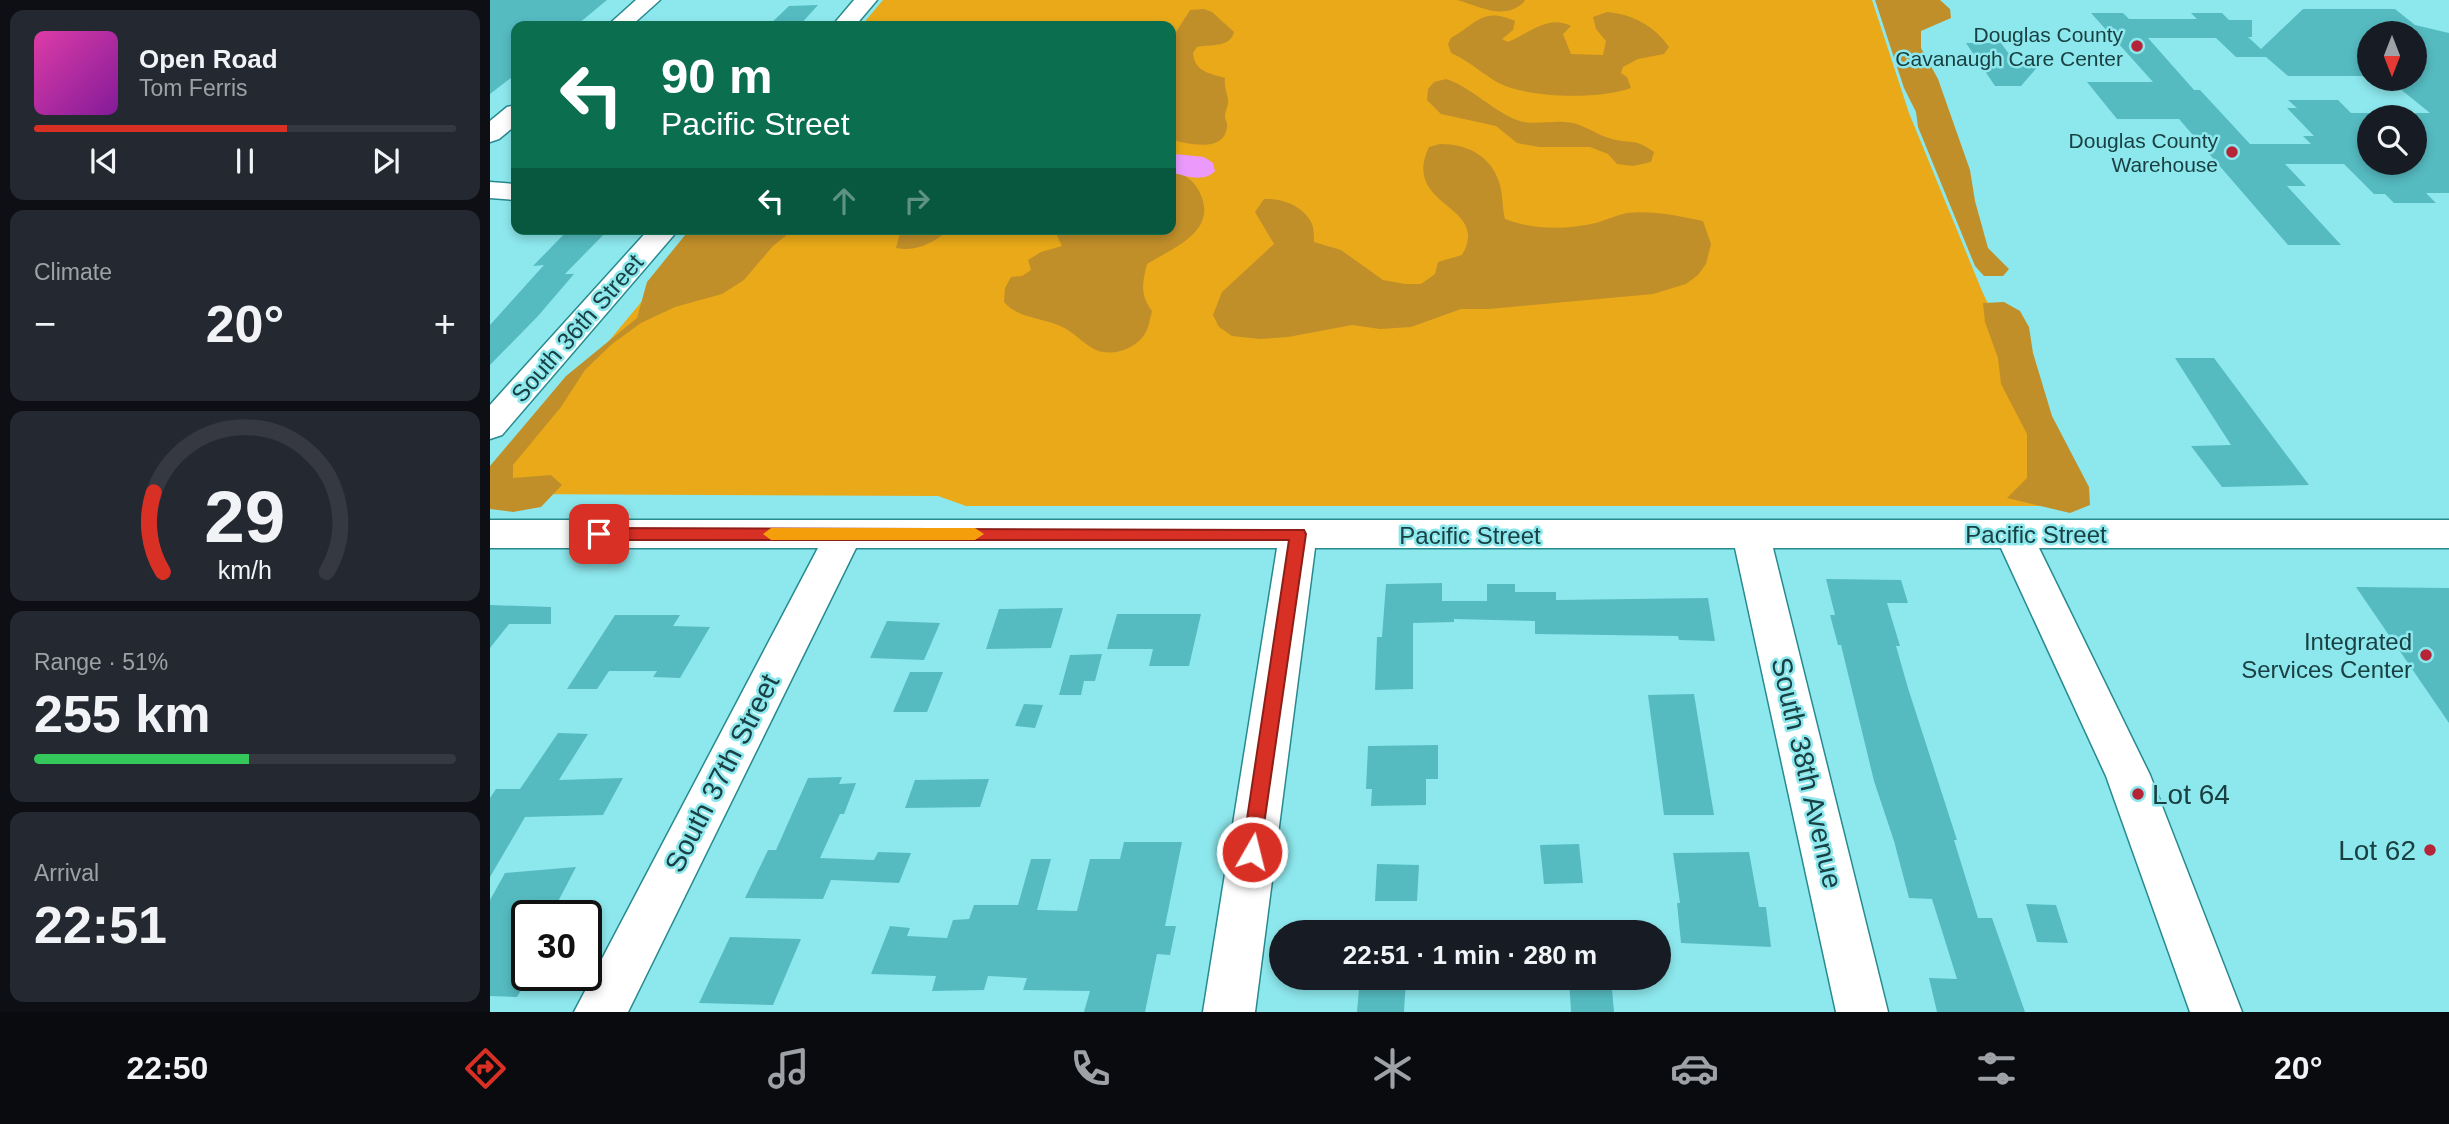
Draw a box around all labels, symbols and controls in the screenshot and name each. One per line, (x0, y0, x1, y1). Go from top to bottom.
north arrow (2357, 21, 2427, 91)
map controls (2357, 21, 2427, 175)
place label: Douglas County Cavanaugh Care Center (1895, 23, 2123, 70)
marker: Douglas County Cavanaugh Care Center (2129, 38, 2145, 54)
text: Open Road (139, 44, 278, 74)
icon: left (546, 49, 637, 140)
text: 90 m (661, 49, 773, 103)
text: Tom Ferris (139, 75, 248, 101)
button: search (2357, 105, 2427, 175)
text: Pacific Street (661, 106, 850, 142)
place label: Douglas County Warehouse (2069, 129, 2218, 176)
icon: previous (85, 142, 123, 180)
icon: pause (226, 142, 264, 180)
icon: next (367, 142, 405, 180)
marker: Douglas County Warehouse (2224, 144, 2240, 160)
icon: left (752, 182, 790, 220)
icon: ahead (825, 182, 863, 220)
icon: right (898, 182, 936, 220)
street label: South 36th Street (506, 248, 649, 407)
text: Climate (34, 259, 112, 285)
text: 20° (206, 295, 284, 353)
text: − (34, 303, 56, 345)
text: + (434, 303, 456, 345)
text: 29 (205, 476, 285, 557)
pin (569, 504, 629, 564)
icon: arrive (580, 515, 618, 553)
street label: Pacific Street (1965, 521, 2107, 548)
street label: Pacific Street (1399, 522, 1541, 549)
text: km/h (218, 556, 272, 584)
place label: Integrated Services Center (2241, 628, 2412, 683)
marker: Integrated Services Center (2418, 647, 2434, 663)
text: Range · 51% (34, 649, 168, 675)
street label: South 38th Avenue (1765, 654, 1849, 892)
street label: South 37th Street (659, 669, 785, 877)
text: 255 km (34, 685, 210, 743)
place label: Lot 64 (2152, 779, 2230, 810)
marker: Lot 64 (2130, 786, 2146, 802)
position arrow (1215, 815, 1289, 889)
place label: Lot 62 (2338, 835, 2416, 866)
marker: Lot 62 (2422, 842, 2438, 858)
text: Arrival (34, 860, 99, 886)
text: 22:51 (34, 896, 167, 954)
speed limit sign: 30 (511, 900, 602, 991)
text: 22:51 · 1 min · 280 m (1343, 940, 1597, 970)
icon: directions (461, 1044, 510, 1093)
icon: music (764, 1044, 813, 1093)
icon: phone (1066, 1044, 1115, 1093)
icon: climate (1368, 1044, 1417, 1093)
icon: car (1670, 1044, 1719, 1093)
icon: filters (1972, 1044, 2021, 1093)
text: 22:50 (127, 1050, 208, 1086)
text: 20° (2274, 1050, 2322, 1086)

